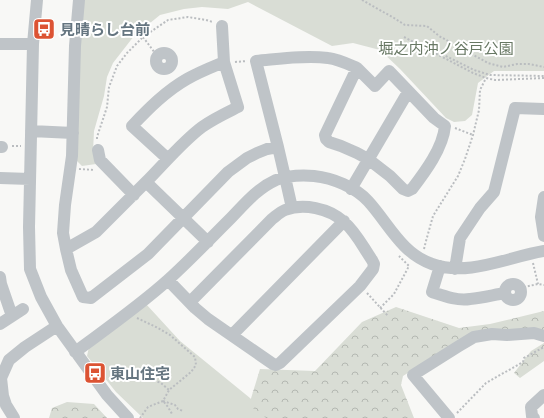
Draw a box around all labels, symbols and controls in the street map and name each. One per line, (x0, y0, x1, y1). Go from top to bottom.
bus stop icon: 見晴らし台前 (31, 16, 57, 42)
place label: 見晴らし台前 (60, 20, 150, 38)
park label: 堀之内沖ノ谷戸公園 (378, 39, 514, 57)
bus stop icon: 東山住宅 (82, 360, 108, 386)
place label: 東山住宅 (110, 364, 170, 382)

